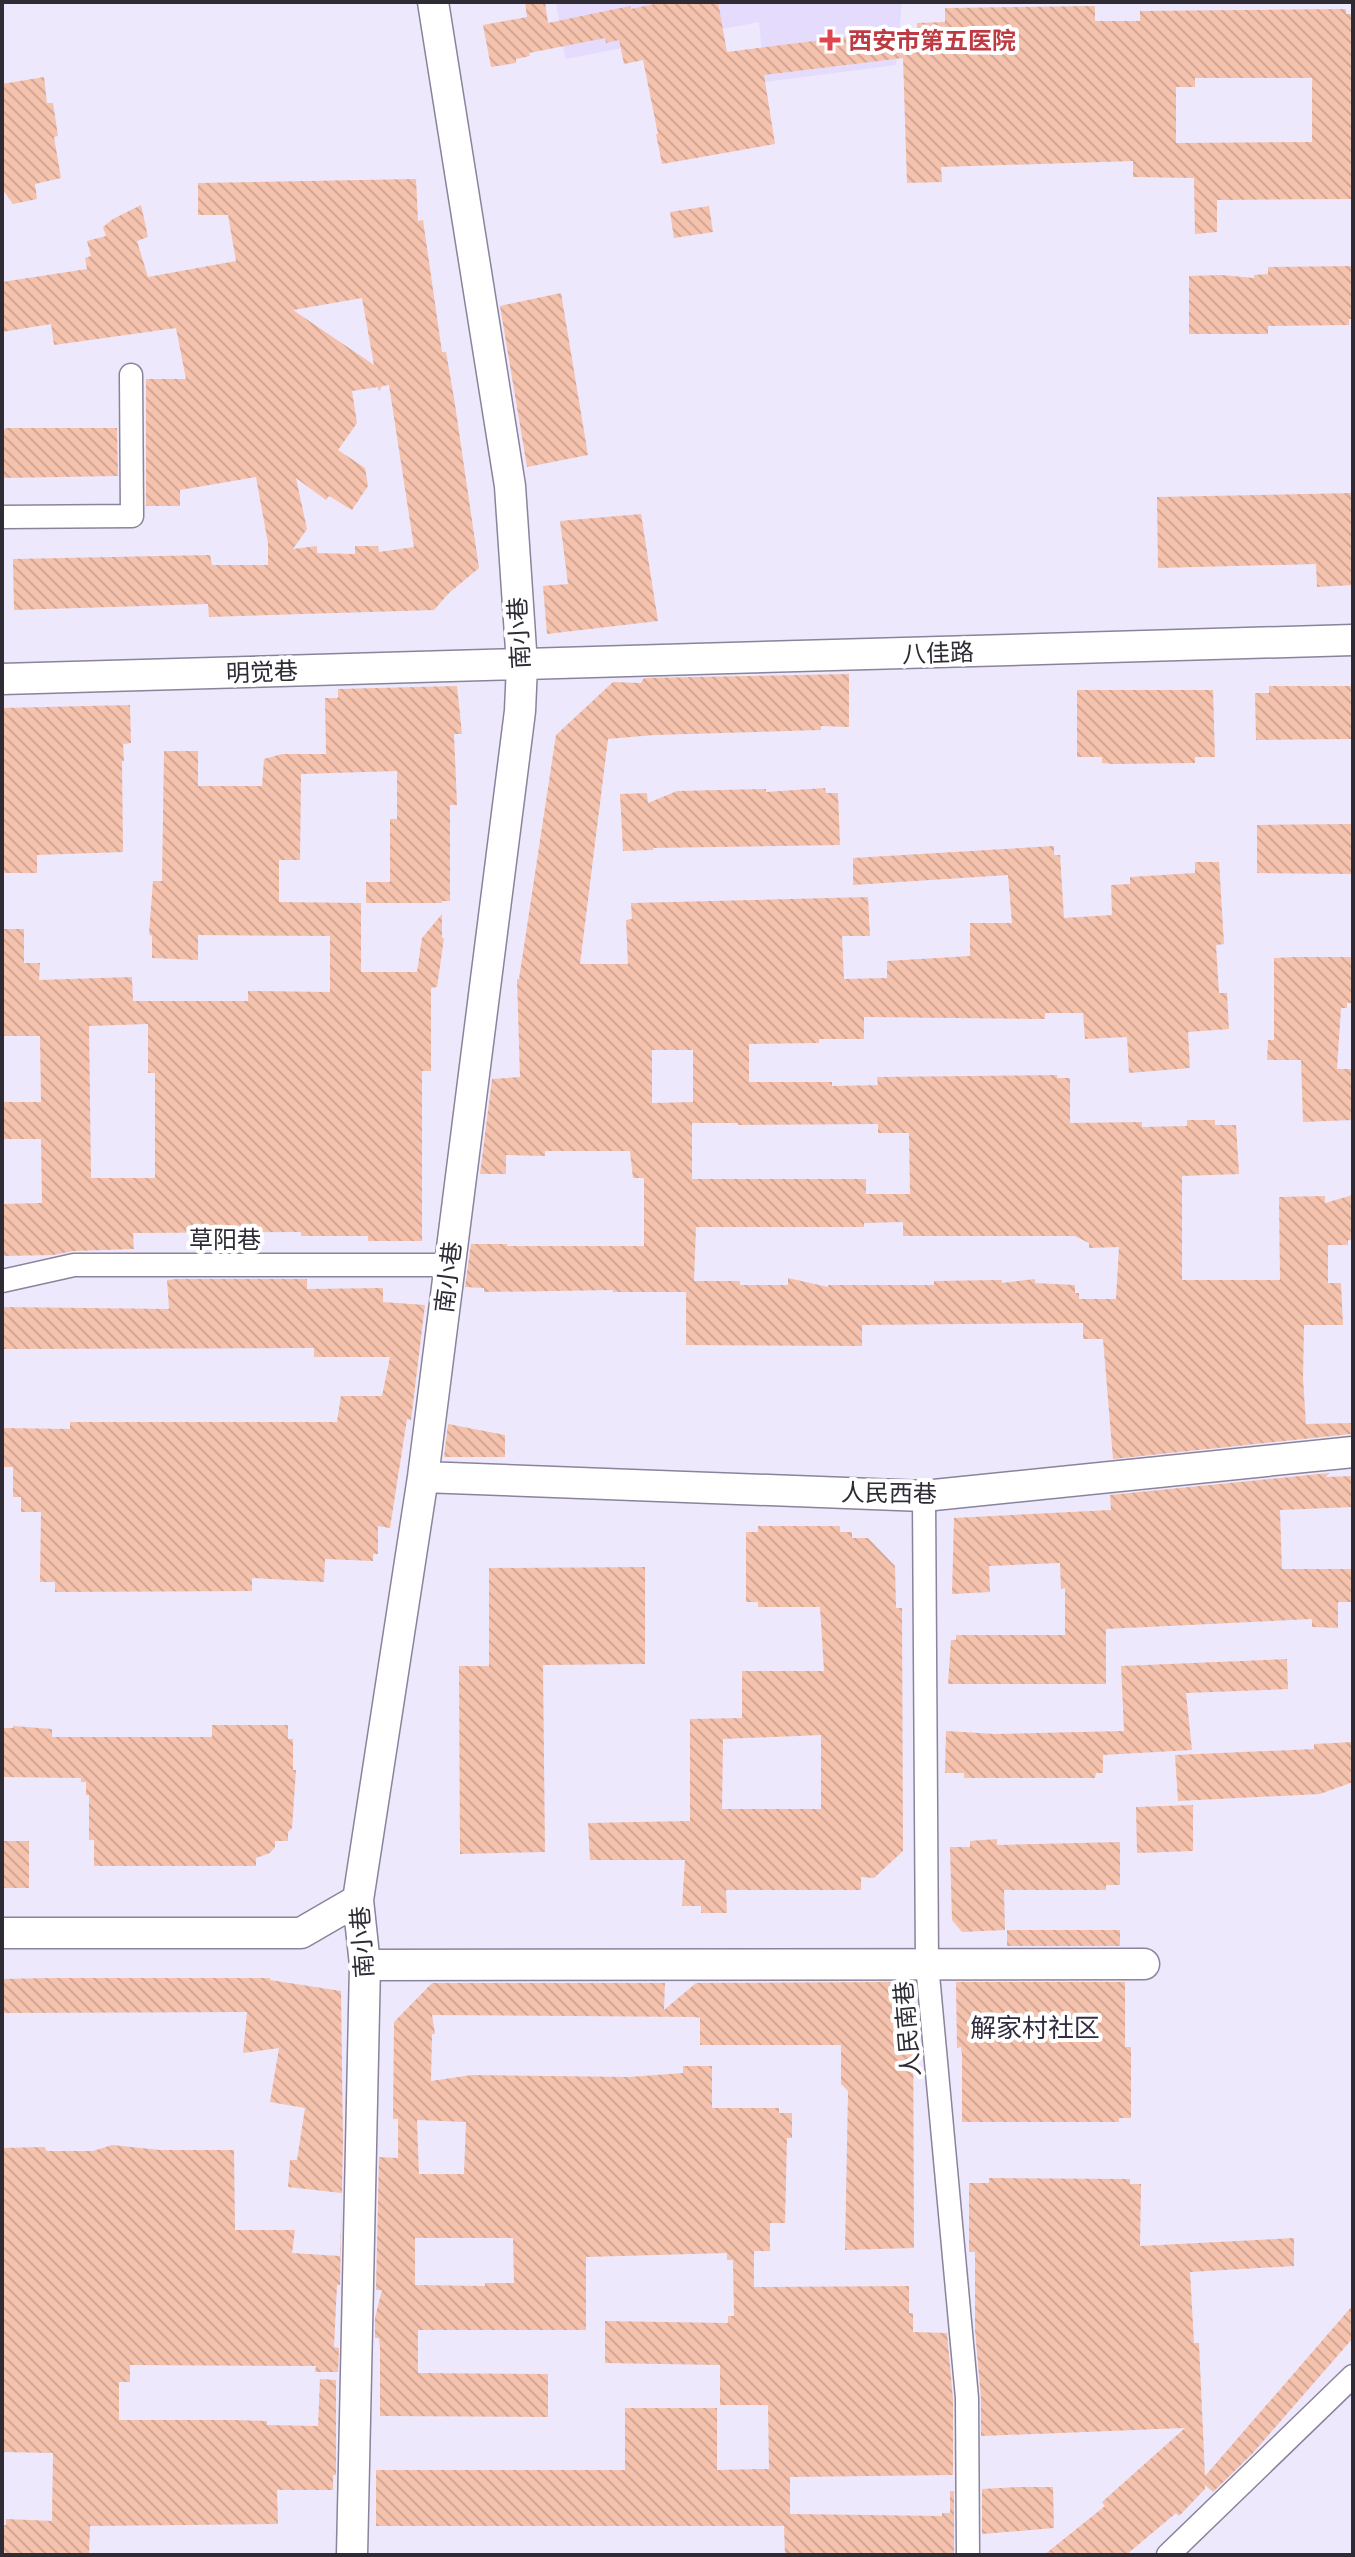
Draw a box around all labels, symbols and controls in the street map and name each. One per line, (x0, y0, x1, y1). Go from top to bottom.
place label: 西安市第五医院 (848, 26, 1016, 55)
marker: 西安市第五医院 (819, 29, 841, 51)
street label: 南小巷 (503, 596, 535, 670)
street label: 八佳路 (902, 637, 974, 669)
street label: 明觉巷 (226, 656, 298, 688)
street label: 草阳巷 (189, 1225, 261, 1254)
street label: 南小巷 (429, 1240, 467, 1314)
street label: 人民西巷 (841, 1478, 937, 1508)
street label: 南小巷 (345, 1905, 379, 1979)
street label: 人民南巷 (888, 1980, 926, 2078)
district label: 解家村社区 (970, 2012, 1100, 2044)

